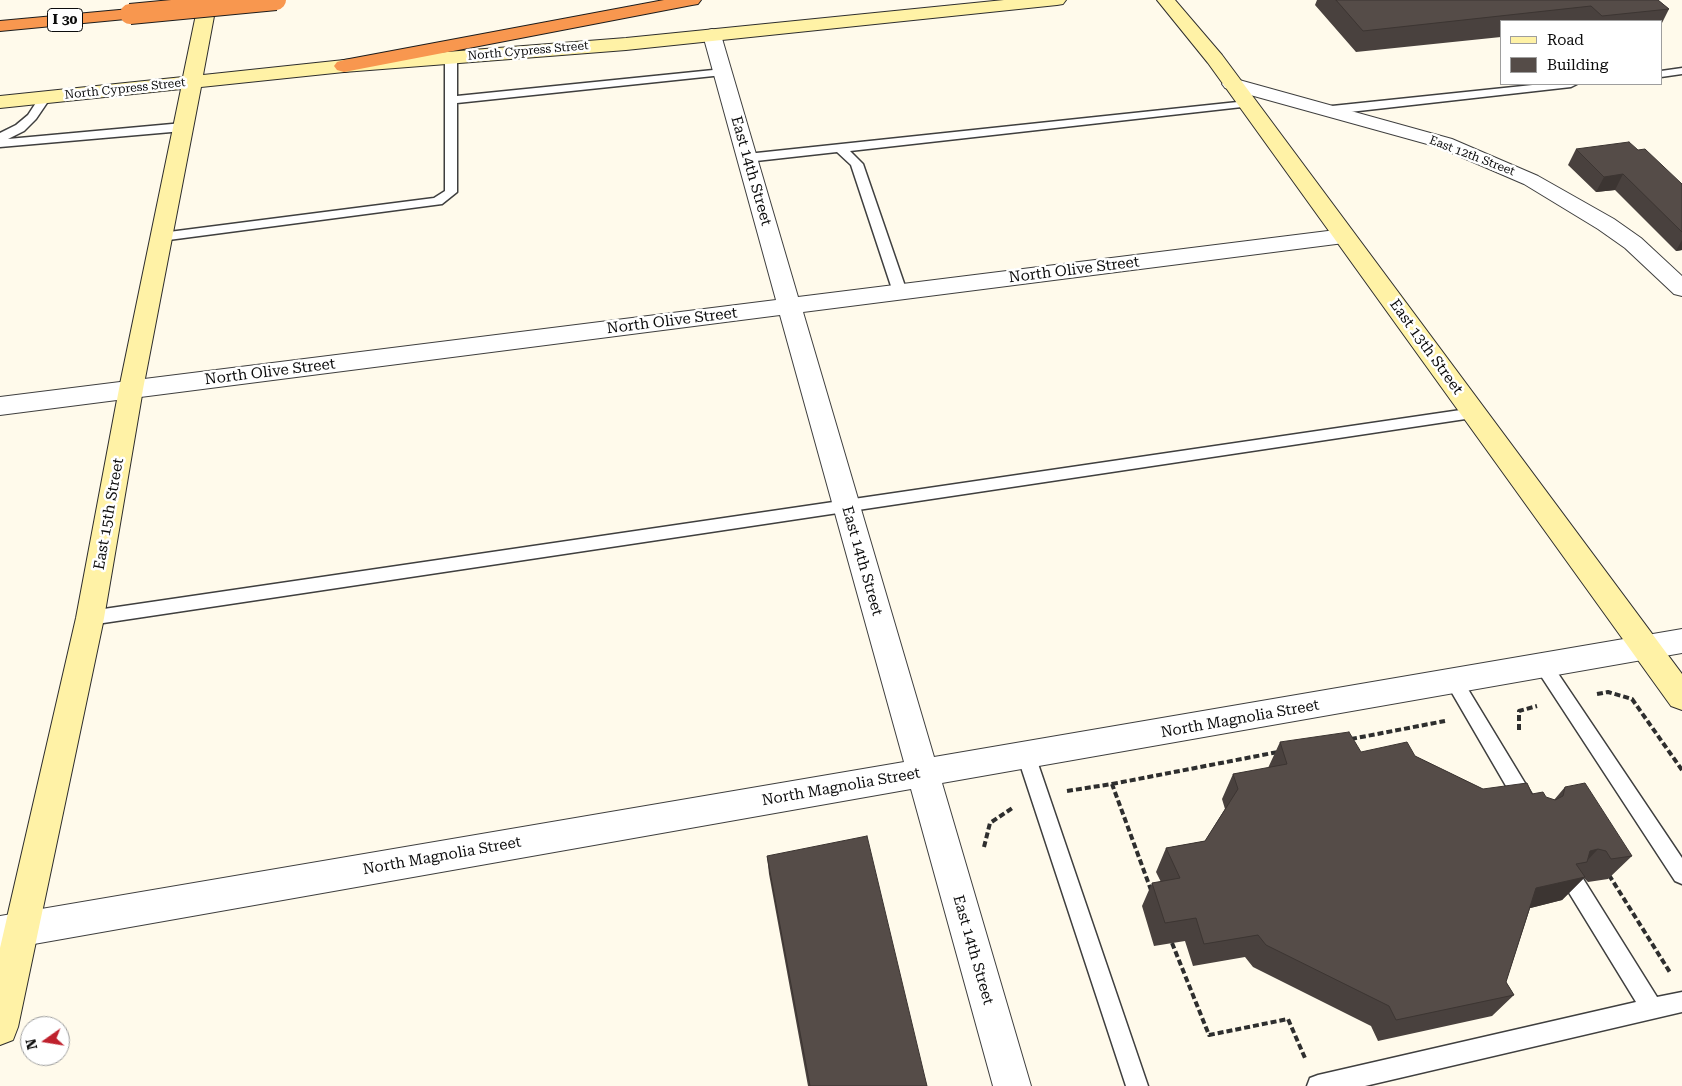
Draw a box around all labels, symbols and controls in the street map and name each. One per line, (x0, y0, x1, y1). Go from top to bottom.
road number: I 30 (48, 8, 82, 32)
legend (1500, 20, 1662, 85)
text: Road (1547, 31, 1584, 49)
street label: North Cypress Street (467, 39, 589, 63)
text: Building (1547, 56, 1608, 74)
street label: North Cypress Street (64, 76, 186, 102)
street label: East 14th Street (727, 114, 775, 228)
street label: East 12th Street (1427, 133, 1517, 179)
street label: North Olive Street (1008, 253, 1140, 287)
street label: East 13th Street (1385, 296, 1467, 398)
street label: North Olive Street (606, 304, 738, 338)
street label: North Olive Street (204, 355, 336, 389)
street label: East 15th Street (90, 457, 128, 571)
street label: East 14th Street (838, 504, 886, 618)
street label: North Magnolia Street (1159, 696, 1321, 742)
street label: North Magnolia Street (760, 764, 922, 810)
street label: North Magnolia Street (361, 833, 523, 879)
street label: East 14th Street (949, 893, 997, 1007)
north arrow (20, 1016, 70, 1066)
text: N (22, 1037, 40, 1051)

